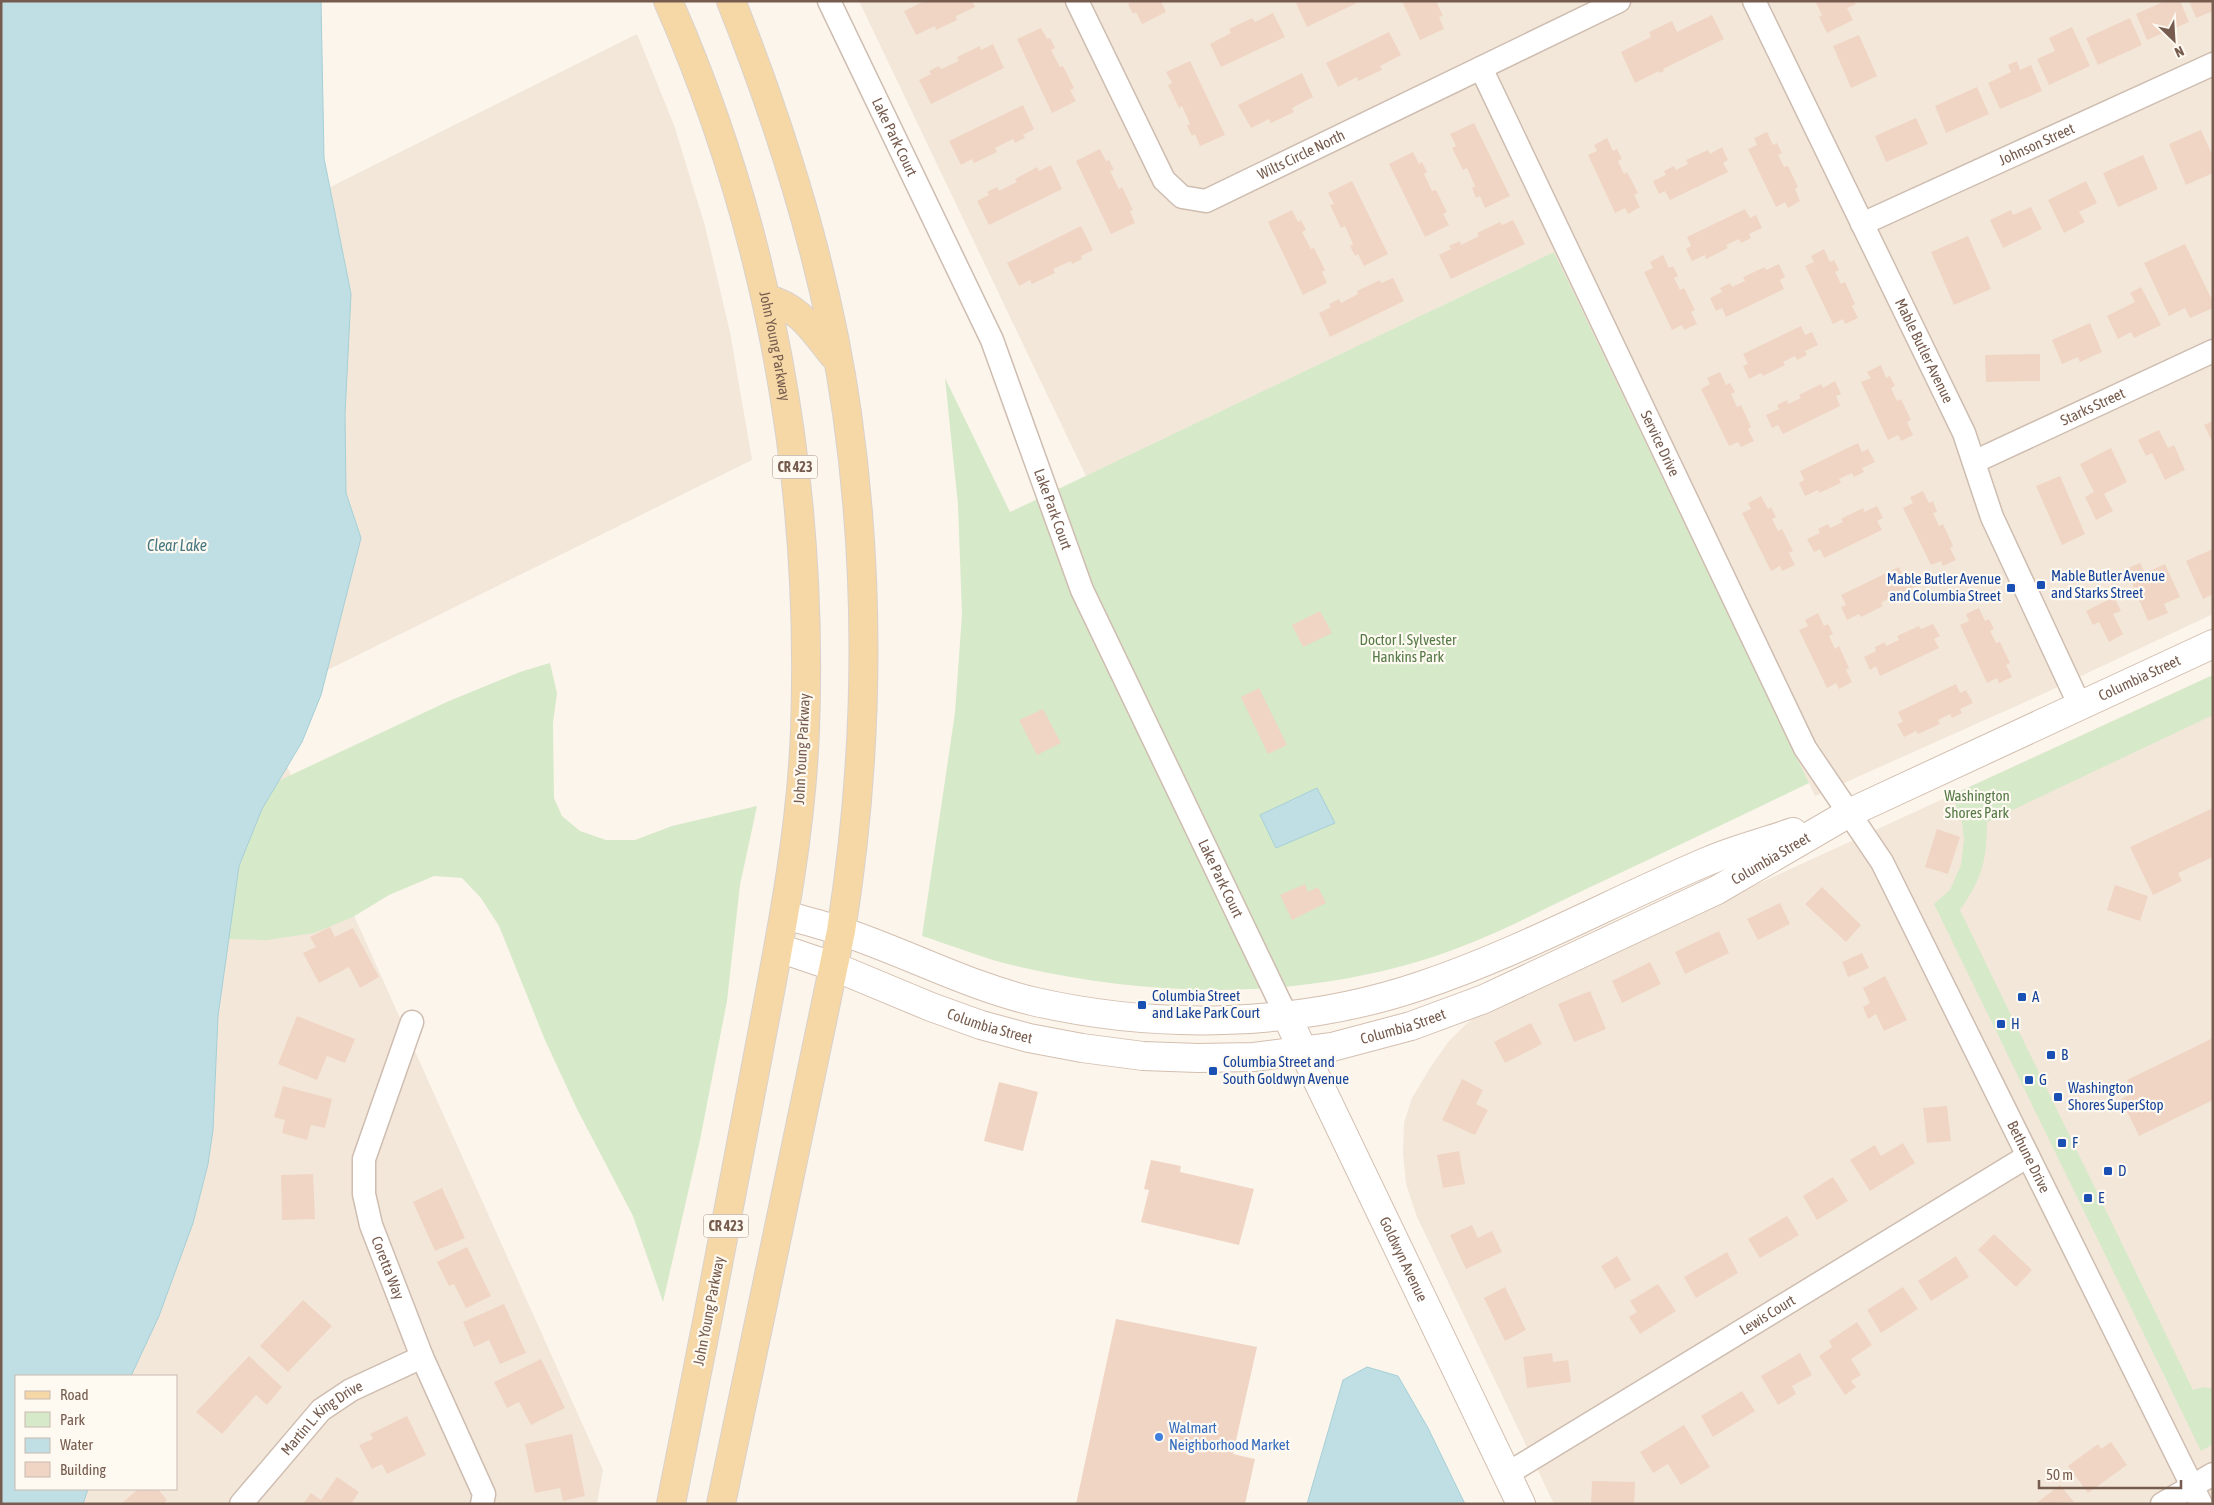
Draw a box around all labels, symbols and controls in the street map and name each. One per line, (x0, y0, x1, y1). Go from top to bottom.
north arrow (2149, 15, 2199, 65)
text: N (2172, 43, 2187, 61)
street label: Lake Park Court (869, 95, 921, 179)
street label: Johnson Street (1996, 119, 2077, 168)
street label: Wilts Circle North (1255, 126, 1347, 183)
street label: John Young Parkway (756, 289, 794, 402)
street label: Mable Butler Avenue (1892, 296, 1957, 406)
street label: Starks Street (2058, 384, 2127, 429)
street label: Service Drive (1637, 408, 1683, 479)
road number: CR 423 (772, 456, 818, 478)
street label: Lake Park Court (1031, 466, 1076, 552)
water label: Clear Lake (147, 536, 207, 554)
place label: Mable Butler Avenue and Starks Street (2051, 567, 2165, 601)
place label: Mable Butler Avenue and Columbia Street (1887, 570, 2001, 604)
marker: Mable Butler Avenue and Starks Street (2035, 579, 2047, 591)
marker: Mable Butler Avenue and Columbia Street (2005, 582, 2017, 594)
park label: Doctor I. Sylvester Hankins Park (1360, 631, 1457, 665)
street label: Columbia Street (2096, 651, 2183, 704)
street label: John Young Parkway (790, 693, 813, 805)
park label: Washington Shores Park (1944, 787, 2010, 821)
street label: Columbia Street (1728, 829, 1813, 888)
street label: Lake Park Court (1195, 836, 1247, 920)
place label: Columbia Street and Lake Park Court (1152, 987, 1260, 1021)
place label: A (2032, 988, 2040, 1005)
marker: A (2016, 991, 2028, 1003)
marker: Columbia Street and Lake Park Court (1136, 999, 1148, 1011)
street label: Columbia Street (945, 1005, 1034, 1046)
street label: Columbia Street (1358, 1005, 1448, 1047)
place label: H (2011, 1015, 2020, 1032)
marker: H (1995, 1018, 2007, 1030)
place label: B (2061, 1046, 2068, 1063)
marker: B (2045, 1049, 2057, 1061)
place label: Columbia Street and South Goldwyn Avenue (1223, 1053, 1349, 1087)
marker: Columbia Street and South Goldwyn Avenue (1207, 1065, 1219, 1077)
place label: G (2039, 1071, 2047, 1088)
marker: G (2023, 1074, 2035, 1086)
place label: Washington Shores SuperStop (2068, 1079, 2164, 1113)
marker: Washington Shores SuperStop (2052, 1091, 2064, 1103)
street label: Bethune Drive (2004, 1118, 2054, 1195)
place label: F (2072, 1134, 2078, 1151)
marker: F (2056, 1137, 2068, 1149)
place label: D (2118, 1162, 2126, 1179)
marker: D (2102, 1165, 2114, 1177)
place label: E (2098, 1189, 2105, 1206)
marker: E (2082, 1192, 2094, 1204)
road number: CR 423 (704, 1214, 748, 1238)
street label: Goldwyn Avenue (1376, 1214, 1432, 1304)
street label: Coretta Way (368, 1234, 408, 1302)
street label: John Young Parkway (690, 1255, 727, 1367)
street label: Lewis Court (1736, 1291, 1798, 1338)
legend (15, 1375, 178, 1490)
street label: Martin L. King Drive (277, 1377, 365, 1458)
text: Road (60, 1386, 89, 1403)
text: Park (60, 1411, 85, 1428)
place label: Walmart Neighborhood Market (1169, 1419, 1290, 1453)
marker: Walmart Neighborhood Market (1153, 1431, 1165, 1443)
text: Water (60, 1436, 93, 1453)
scale bar (2039, 1458, 2182, 1490)
text: Building (60, 1461, 106, 1478)
text: 50 m (2046, 1466, 2073, 1483)

